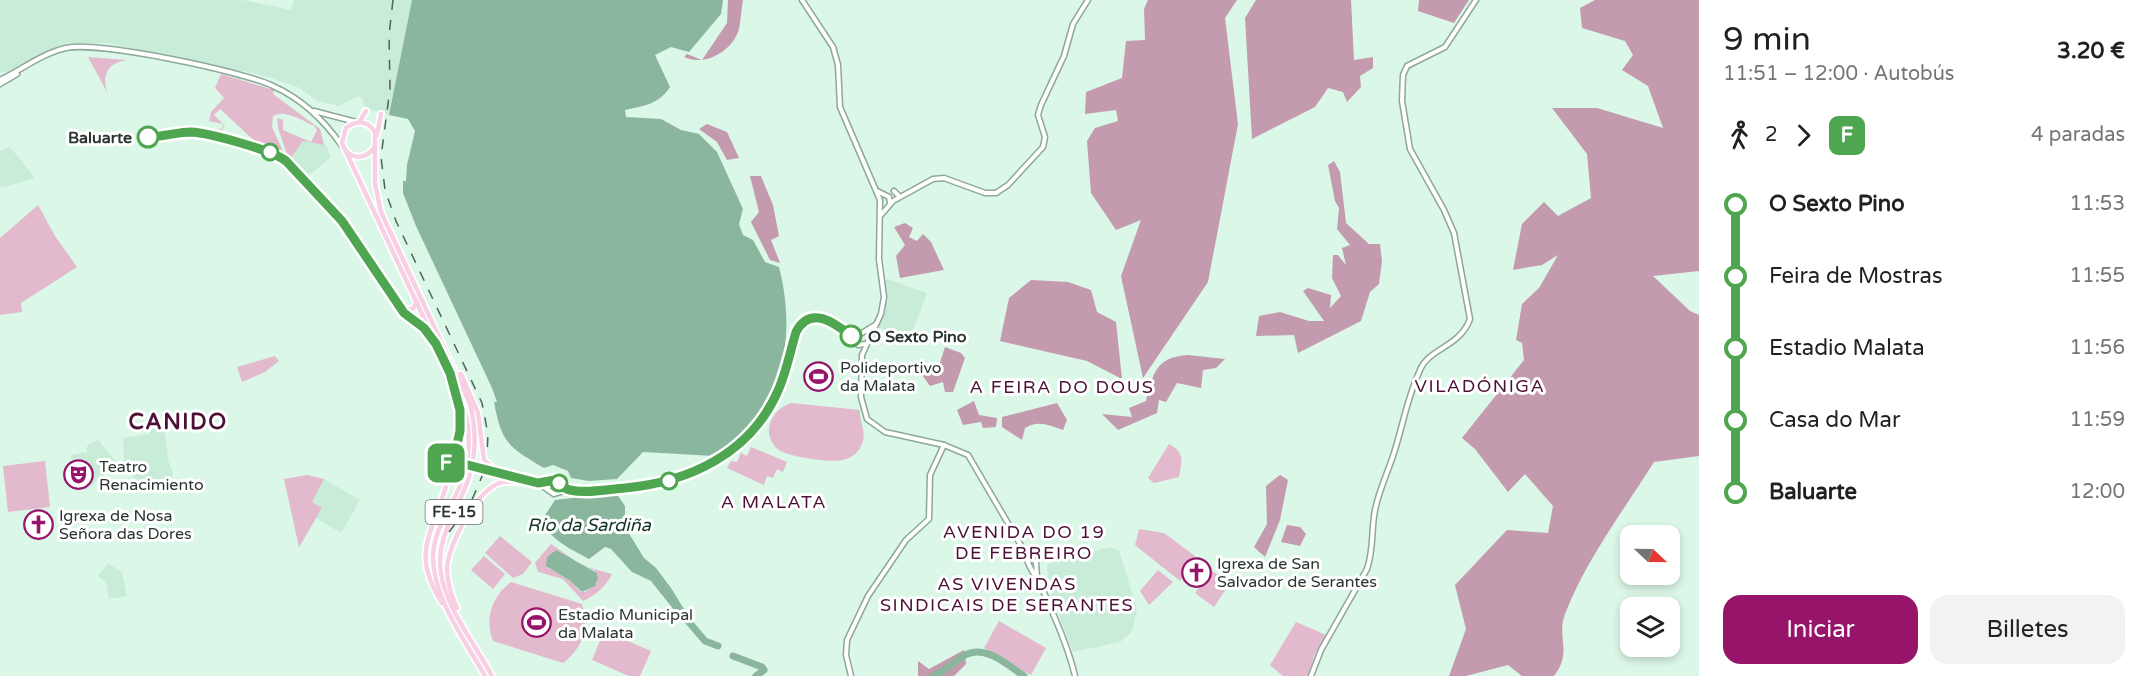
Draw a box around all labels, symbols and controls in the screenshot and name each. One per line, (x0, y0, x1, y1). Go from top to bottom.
text: 9 min (1723, 20, 1811, 59)
text: 3.20 € (2057, 38, 2125, 64)
text: 11:51 – 12:00 · Autobús (1723, 62, 1954, 86)
icon: walk (1723, 119, 1756, 152)
icon: forward (1787, 119, 1820, 152)
text: 2 (1765, 123, 1778, 147)
text: F (1841, 123, 1853, 148)
text: 4 paradas (2031, 123, 2125, 147)
marker: Baluarte (137, 126, 159, 148)
place label: Baluarte (68, 128, 132, 148)
unlabelled marker (261, 143, 279, 161)
text: O Sexto Pino (1769, 191, 1905, 217)
text: 11:53 (2070, 192, 2125, 216)
text: Feira de Mostras (1769, 263, 1943, 289)
text: 11:55 (2070, 264, 2125, 288)
marker: O Sexto Pino (840, 325, 862, 347)
place label: O Sexto Pino (868, 327, 967, 347)
text: Estadio Malata (1769, 335, 1925, 361)
text: 11:56 (2070, 336, 2125, 360)
place label: Polideportivo da Malata (840, 358, 942, 396)
sports icon: Polideportivo da Malata (803, 360, 835, 392)
district label: VILADÓNIGA (1415, 375, 1545, 397)
district label: A FEIRA DO DOUS (970, 376, 1154, 398)
text: Casa do Mar (1769, 407, 1900, 433)
text: 11:59 (2070, 408, 2125, 432)
district label: CANIDO (128, 409, 228, 435)
line badge: F (426, 444, 466, 482)
text: F (440, 451, 452, 476)
place label: Teatro Renacimiento (99, 457, 204, 495)
theatre icon: Teatro Renacimiento (62, 459, 94, 491)
unlabelled marker (660, 472, 678, 490)
unlabelled marker (550, 474, 568, 492)
text: Baluarte (1769, 479, 1857, 505)
text: 12:00 (2070, 480, 2125, 504)
district label: A MALATA (721, 491, 827, 513)
road number: FE-15 (426, 500, 482, 524)
place label: Igrexa de Nosa Señora das Dores (59, 506, 192, 544)
church icon: Igrexa de Nosa Señora das Dores (22, 508, 54, 540)
water label: Río da Sardiña (527, 514, 652, 536)
district label: AVENIDA DO 19 DE FEBREIRO (943, 521, 1105, 564)
north arrow (1620, 525, 1680, 585)
map controls (1620, 525, 1680, 657)
place label: Igrexa de San Salvador de Serantes (1217, 554, 1377, 592)
church icon: Igrexa de San Salvador de Serantes (1180, 556, 1212, 588)
district label: AS VIVENDAS SINDICAIS DE SERANTES (880, 573, 1134, 616)
button: Iniciar (1723, 595, 1918, 664)
button: Billetes (1930, 595, 2125, 664)
button: layers (1620, 597, 1680, 657)
place label: Estadio Municipal da Malata (558, 605, 693, 643)
sports icon: Estadio Municipal da Malata (521, 607, 553, 639)

